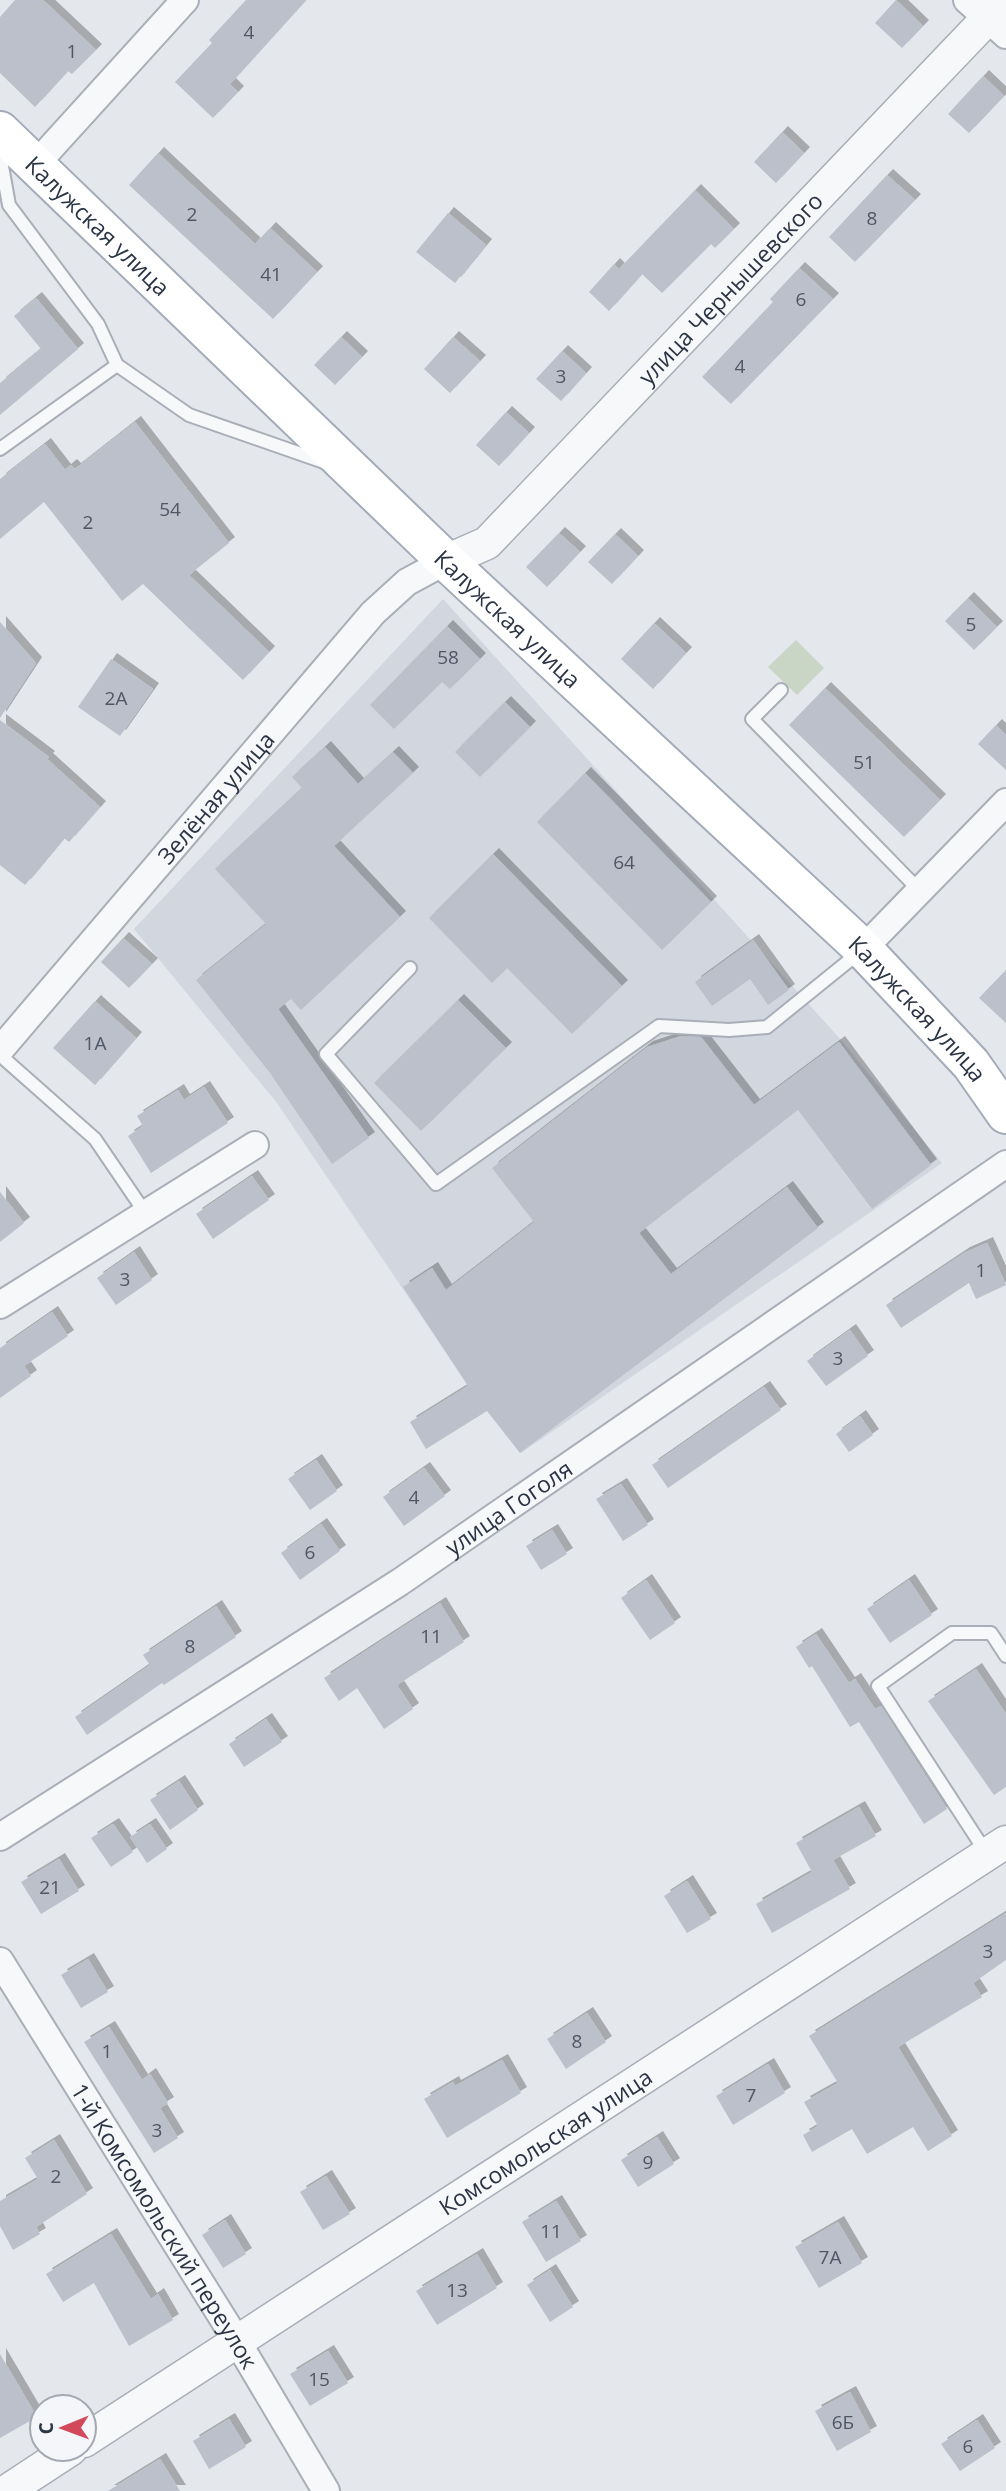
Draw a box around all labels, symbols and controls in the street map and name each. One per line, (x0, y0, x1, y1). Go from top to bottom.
house number: 4 (244, 19, 255, 45)
house number: 1 (67, 38, 77, 64)
street label: Калужская улица (19, 148, 177, 303)
street label: улица Чернышевского (631, 185, 830, 391)
house number: 2 (187, 201, 197, 227)
house number: 8 (867, 205, 877, 231)
house number: 41 (260, 261, 282, 287)
house number: 6 (796, 286, 806, 312)
house number: 4 (735, 353, 746, 379)
house number: 3 (556, 363, 566, 389)
house number: 54 (159, 496, 181, 522)
house number: 2 (83, 509, 93, 535)
street label: Калужская улица (428, 542, 588, 695)
house number: 5 (966, 611, 976, 637)
house number: 58 (437, 644, 459, 670)
house number: 2А (105, 685, 127, 711)
street label: Зелёная улица (150, 724, 281, 871)
house number: 51 (853, 749, 875, 775)
house number: 64 (613, 849, 635, 875)
street label: Калужская улица (842, 928, 994, 1088)
house number: 1А (84, 1030, 106, 1056)
house number: 1 (976, 1257, 986, 1283)
house number: 3 (120, 1266, 130, 1292)
house number: 3 (833, 1345, 843, 1371)
street label: улица Гоголя (438, 1452, 578, 1562)
house number: 4 (409, 1484, 420, 1510)
house number: 6 (305, 1539, 315, 1565)
house number: 11 (420, 1623, 442, 1649)
house number: 8 (185, 1633, 195, 1659)
house number: 21 (39, 1874, 61, 1900)
house number: 3 (983, 1938, 993, 1964)
house number: 8 (572, 2028, 582, 2054)
house number: 1 (102, 2038, 112, 2064)
street label: Комсомольская улица (432, 2060, 658, 2222)
street label: 1-й Комсомольский переулок (64, 2077, 266, 2375)
house number: 7 (746, 2082, 756, 2108)
house number: 3 (152, 2117, 162, 2143)
house number: 9 (643, 2149, 653, 2175)
house number: 2 (51, 2163, 61, 2189)
house number: 11 (540, 2218, 562, 2244)
house number: 7А (819, 2244, 841, 2270)
house number: 13 (446, 2277, 468, 2303)
house number: 15 (308, 2366, 330, 2392)
north arrow (28, 2393, 98, 2463)
house number: 6Б (832, 2409, 854, 2435)
text: С (33, 2422, 59, 2435)
house number: 6 (963, 2433, 973, 2459)

